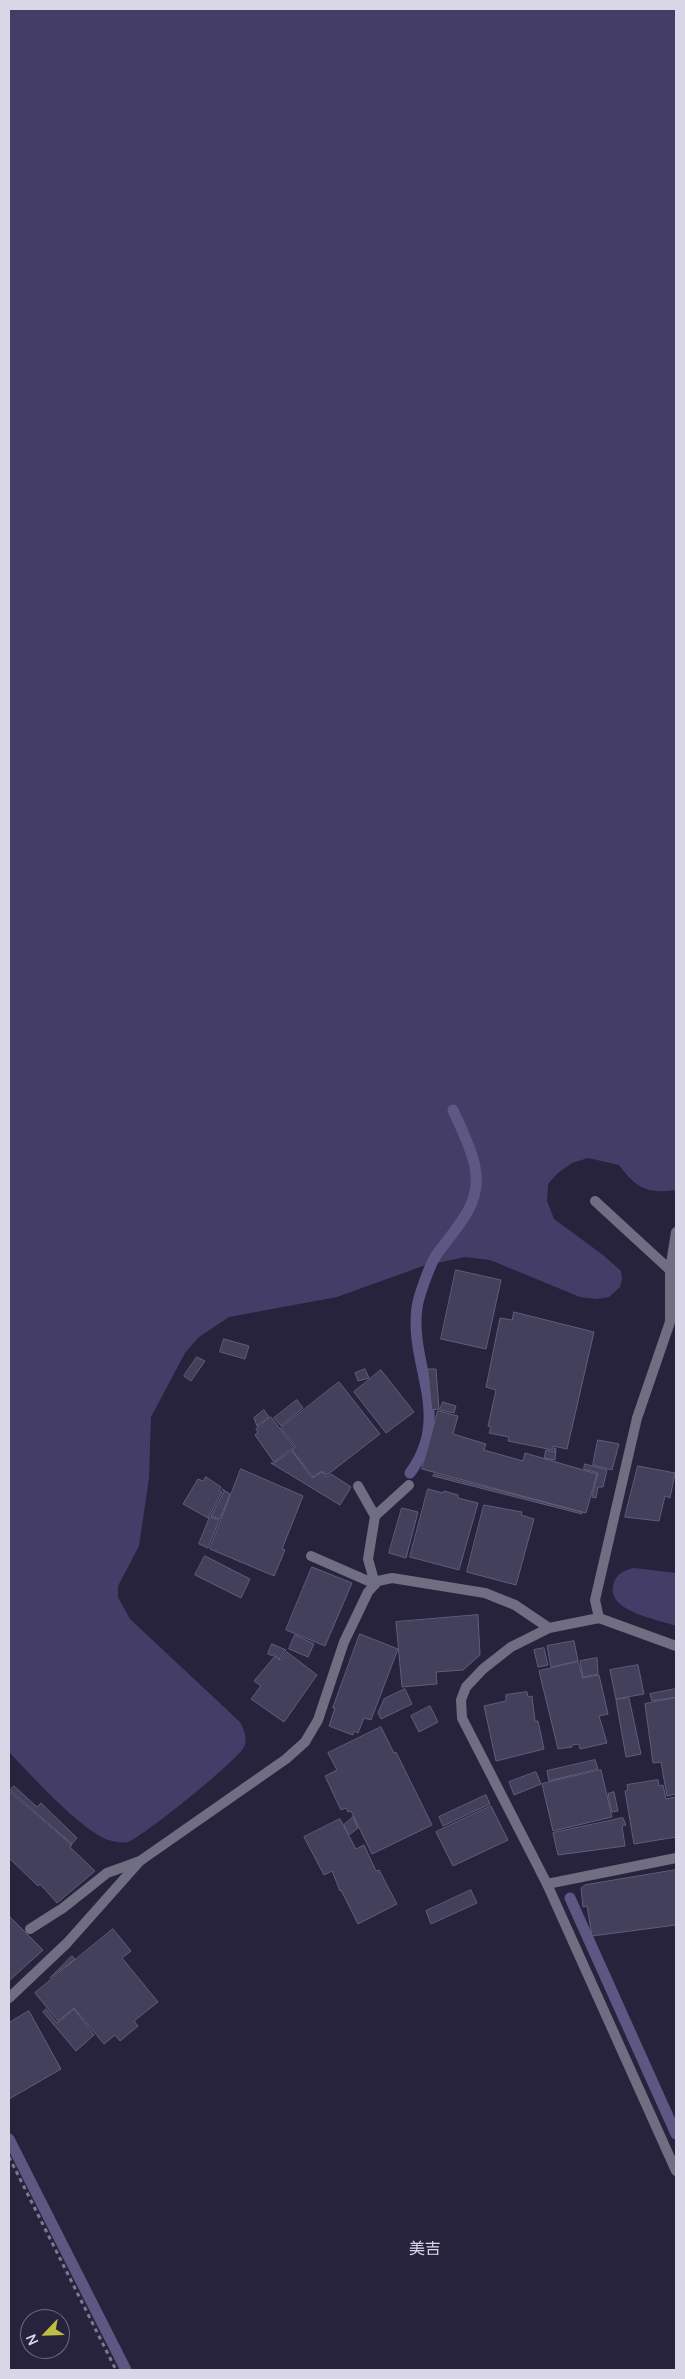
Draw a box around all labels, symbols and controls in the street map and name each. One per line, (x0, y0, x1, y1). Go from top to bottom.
district label: 美吉 (409, 2240, 441, 2260)
north arrow (20, 2309, 70, 2359)
text: N (21, 2331, 42, 2348)

